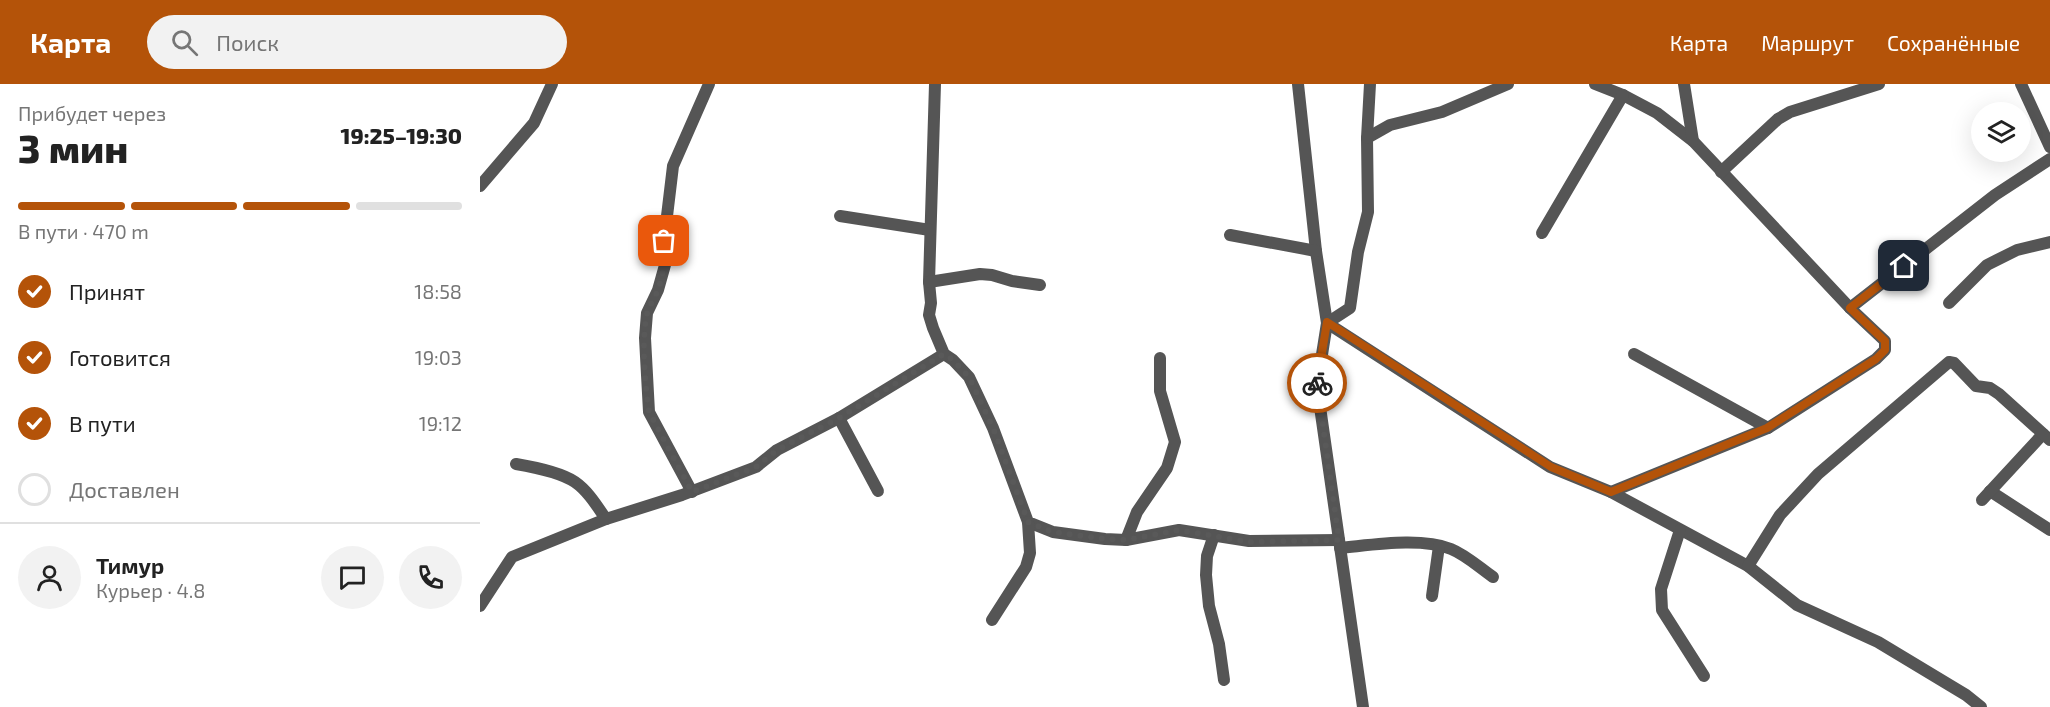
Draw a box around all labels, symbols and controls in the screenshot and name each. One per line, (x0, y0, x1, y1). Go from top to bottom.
search box (147, 15, 567, 69)
text: Карта (30, 25, 111, 59)
icon: search (168, 26, 201, 59)
text: Поиск (216, 29, 279, 55)
text: Карта (1670, 30, 1728, 55)
text: Маршрут (1761, 30, 1854, 55)
text: Сохранённые (1887, 30, 2020, 55)
text: Прибудет через (18, 101, 166, 125)
map controls (1971, 102, 2031, 162)
button: layers (1971, 102, 2031, 162)
text: 19:25–19:30 (341, 122, 462, 148)
text: 3 мин (18, 124, 128, 171)
pin (638, 215, 689, 266)
text: В пути · 470 m (18, 219, 149, 243)
icon: bag (647, 224, 680, 257)
pin (1878, 240, 1929, 291)
icon: home (1887, 249, 1920, 282)
icon: check (18, 275, 51, 308)
text: Принят (69, 278, 145, 304)
text: 18:58 (414, 279, 462, 303)
icon: check (18, 341, 51, 374)
text: Готовится (69, 344, 171, 370)
text: 19:03 (415, 345, 462, 369)
courier (1287, 353, 1347, 413)
icon: bike (1301, 367, 1334, 400)
icon: check (18, 407, 51, 440)
text: В пути (69, 410, 136, 436)
text: 19:12 (419, 411, 462, 435)
text: Доставлен (69, 476, 180, 502)
button: person (18, 546, 81, 609)
button: chat (321, 546, 384, 609)
button: phone (399, 546, 462, 609)
text: Тимур (96, 552, 164, 578)
text: Курьер · 4.8 (96, 578, 205, 602)

